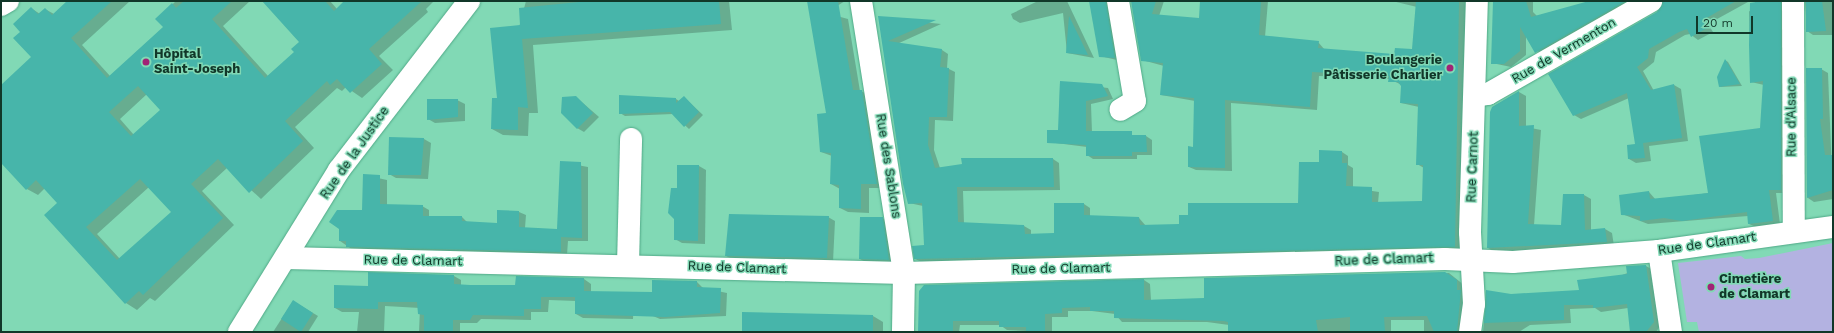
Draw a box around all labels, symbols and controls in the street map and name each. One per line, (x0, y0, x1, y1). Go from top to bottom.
scale bar (1698, 8, 1755, 34)
street label: Rue de Vermenton (1509, 15, 1619, 87)
text: 20 m (1703, 16, 1733, 30)
place label: Hôpital Saint-Joseph (154, 47, 240, 78)
place label: Boulangerie Pâtisserie Charlier (1323, 53, 1442, 84)
marker: Hôpital Saint-Joseph (141, 57, 151, 67)
marker: Boulangerie Pâtisserie Charlier (1445, 63, 1455, 73)
street label: Rue d'Alsace (1784, 77, 1800, 157)
street label: Rue de la Justice (317, 103, 393, 203)
street label: Rue des Sablons (872, 113, 904, 219)
street label: Rue Carnot (1464, 131, 1482, 203)
street label: Rue de Clamart (1657, 229, 1757, 259)
street label: Rue de Clamart (1334, 250, 1434, 270)
street label: Rue de Clamart (363, 252, 463, 270)
street label: Rue de Clamart (687, 258, 787, 278)
street label: Rue de Clamart (1011, 260, 1111, 278)
place label: Cimetière de Clamart (1719, 272, 1790, 303)
marker: Cimetière de Clamart (1706, 282, 1716, 292)

